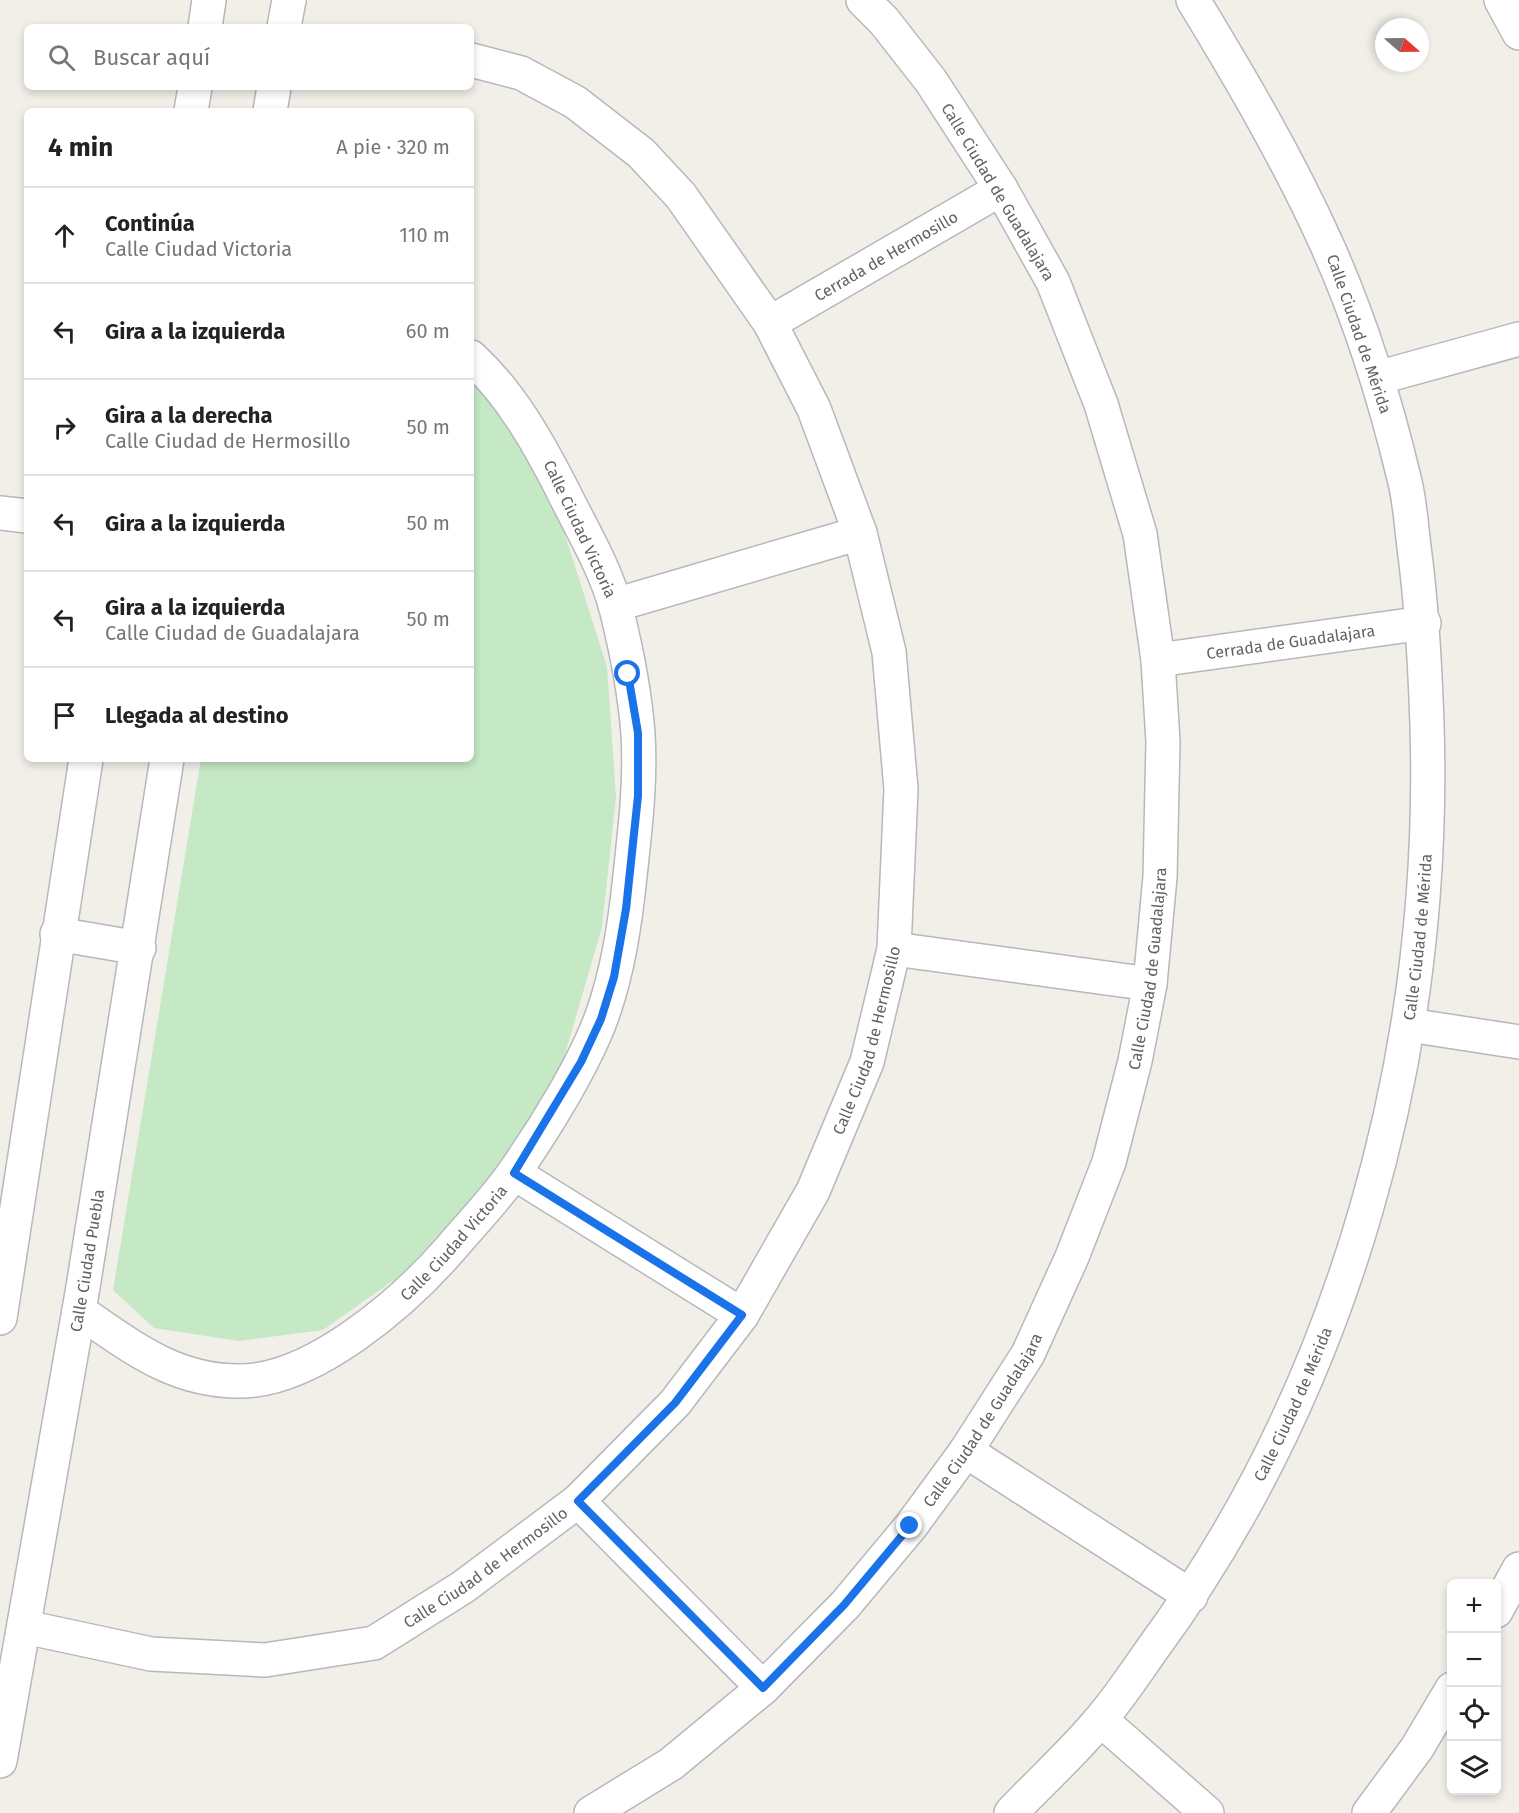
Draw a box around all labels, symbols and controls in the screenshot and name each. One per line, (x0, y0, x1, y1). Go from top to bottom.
north arrow (1375, 18, 1429, 72)
search box (24, 24, 474, 90)
icon: search (45, 41, 78, 74)
text: Buscar aquí (93, 44, 210, 71)
street label: Calle Ciudad de Guadalajara (937, 100, 1059, 284)
text: 4 min (48, 132, 113, 163)
text: A pie · 320 m (336, 135, 450, 159)
street label: Cerrada de Hermosillo (811, 207, 961, 305)
text: Continúa (105, 210, 195, 237)
icon: ahead (48, 219, 81, 252)
text: 110 m (399, 223, 450, 247)
text: Calle Ciudad Victoria (105, 237, 292, 261)
street label: Calle Ciudad de Mérida (1323, 252, 1395, 416)
icon: left (48, 315, 81, 348)
text: Gira a la izquierda (105, 318, 285, 345)
text: 60 m (406, 319, 450, 343)
text: Gira a la derecha (105, 402, 273, 429)
icon: right (48, 411, 81, 444)
text: 50 m (406, 415, 450, 439)
text: Calle Ciudad de Hermosillo (105, 429, 351, 453)
street label: Calle Ciudad Victoria (540, 457, 620, 601)
icon: left (48, 507, 81, 540)
text: Gira a la izquierda (105, 510, 285, 537)
text: 50 m (406, 511, 450, 535)
text: Gira a la izquierda (105, 594, 285, 621)
icon: left (48, 603, 81, 636)
text: 50 m (406, 607, 450, 631)
street label: Cerrada de Guadalajara (1205, 620, 1376, 663)
text: Calle Ciudad de Guadalajara (105, 621, 360, 645)
route start (614, 660, 640, 686)
icon: arrive (48, 699, 81, 732)
text: Llegada al destino (105, 702, 289, 729)
street label: Calle Ciudad de Mérida (1399, 853, 1435, 1022)
street label: Calle Ciudad de Guadalajara (1124, 867, 1170, 1072)
street label: Calle Ciudad de Hermosillo (828, 944, 904, 1137)
street label: Calle Ciudad Victoria (396, 1181, 511, 1304)
street label: Calle Ciudad Puebla (66, 1188, 108, 1333)
street label: Calle Ciudad de Mérida (1249, 1324, 1335, 1484)
street label: Calle Ciudad de Guadalajara (919, 1330, 1046, 1511)
street label: Calle Ciudad de Hermosillo (400, 1503, 571, 1632)
route end (896, 1512, 922, 1538)
map controls (1447, 1579, 1501, 1795)
button: + (1447, 1579, 1501, 1633)
button: − (1447, 1633, 1501, 1687)
button: locate (1447, 1687, 1501, 1741)
button: layers (1447, 1741, 1501, 1795)

